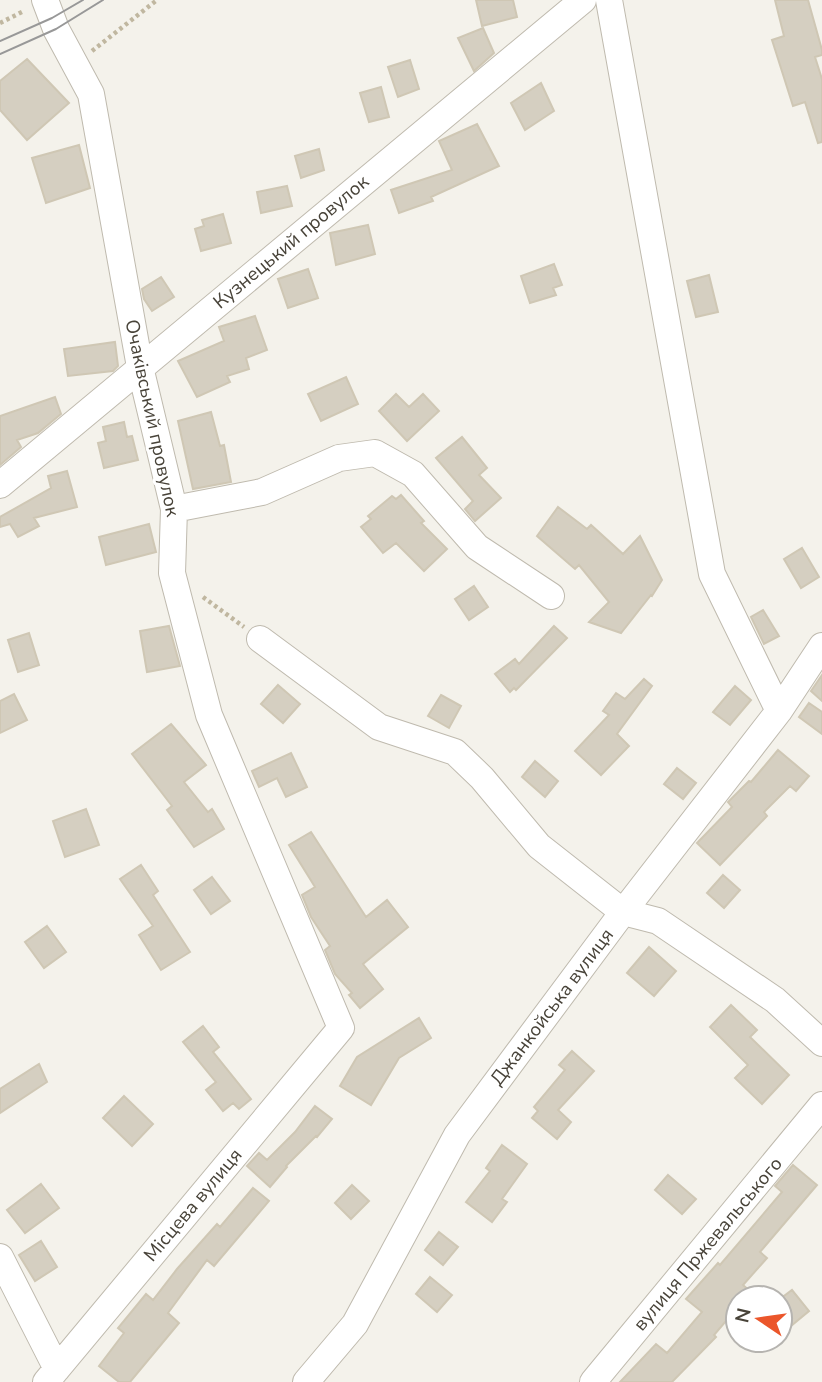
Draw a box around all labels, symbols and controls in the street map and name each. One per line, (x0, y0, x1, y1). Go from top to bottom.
street label: Кузнецький провулок (208, 169, 374, 315)
street label: Очаківський провулок (118, 317, 186, 519)
street label: Джанкойська вулиця (484, 923, 620, 1091)
street label: Місцева вулиця (138, 1143, 248, 1267)
street label: вулиця Пржевальського (627, 1151, 789, 1337)
north arrow (724, 1284, 794, 1354)
text: N (729, 1306, 758, 1325)

